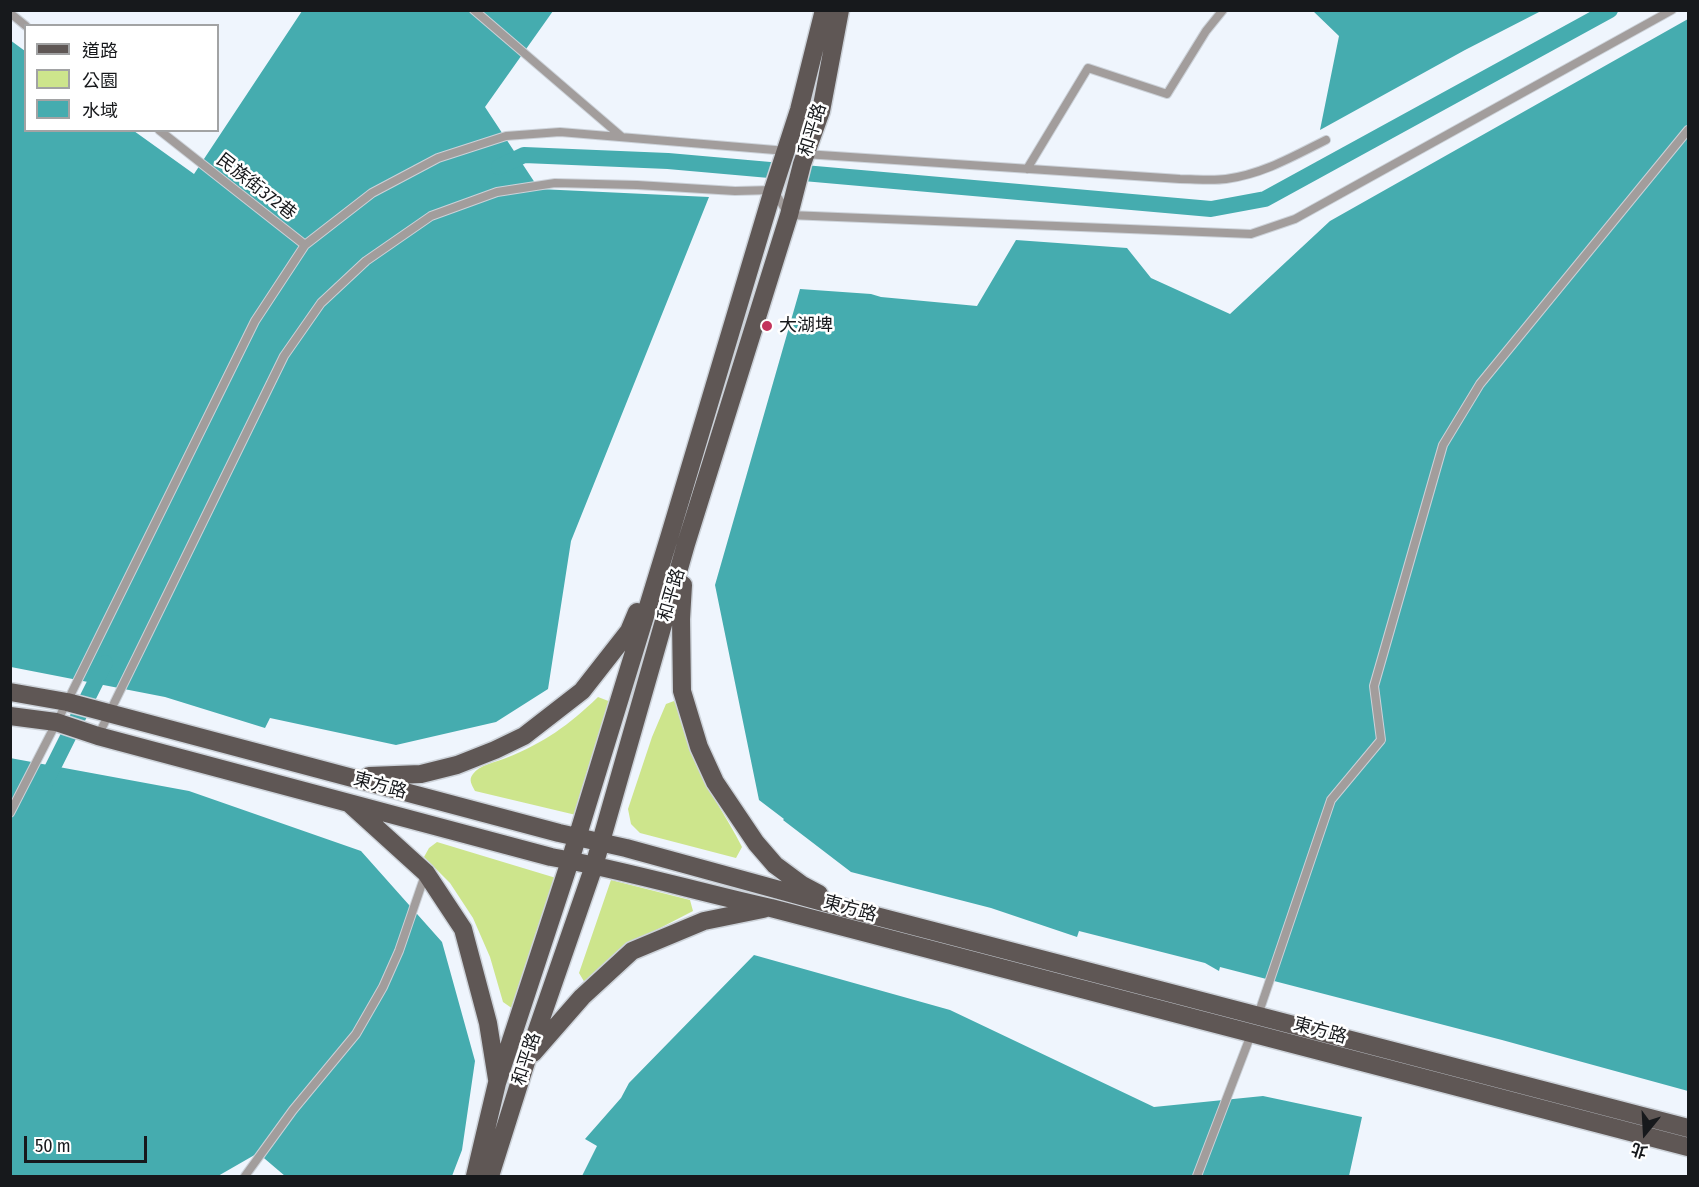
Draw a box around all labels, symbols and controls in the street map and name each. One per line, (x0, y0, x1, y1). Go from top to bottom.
legend (24, 24, 219, 132)
text: 道路 (82, 40, 118, 62)
text: 公園 (82, 70, 118, 92)
text: 水域 (82, 100, 118, 122)
street label: 和平路 (795, 101, 831, 159)
street label: 民族街372巷 (212, 149, 300, 225)
place label: 大湖埤 (779, 315, 833, 337)
marker: 大湖埤 (760, 319, 774, 333)
street label: 和平路 (654, 566, 690, 624)
street label: 東方路 (351, 769, 409, 803)
street label: 東方路 (821, 892, 879, 926)
street label: 東方路 (1291, 1014, 1349, 1048)
street label: 和平路 (508, 1030, 546, 1088)
north arrow (1615, 1103, 1675, 1163)
scale bar (27, 1124, 150, 1162)
text: 50 m (35, 1135, 71, 1157)
text: 北 (1629, 1139, 1650, 1162)

